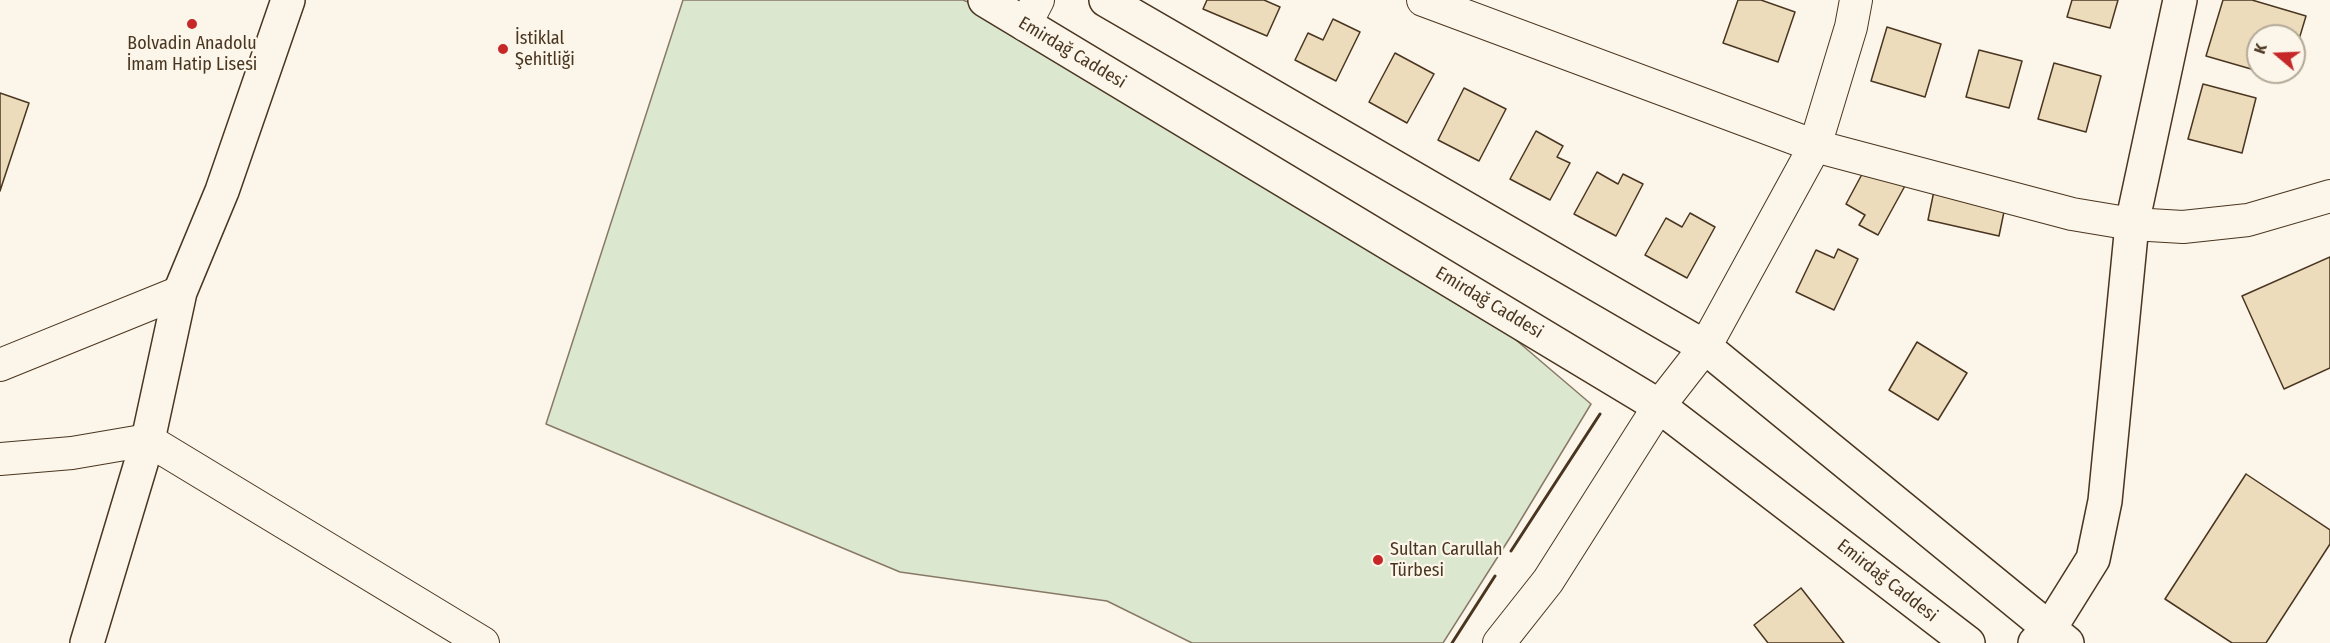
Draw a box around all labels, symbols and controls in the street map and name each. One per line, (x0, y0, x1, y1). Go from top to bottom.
street label: Emirdağ Caddesi (1014, 12, 1130, 94)
marker: Bolvadin Anadolu İmam Hatip Lisesi (185, 17, 199, 31)
north arrow (2246, 24, 2306, 84)
place label: İstiklal Şehitliği (515, 28, 575, 70)
place label: Bolvadin Anadolu İmam Hatip Lisesi (127, 33, 257, 76)
text: K (2250, 41, 2271, 56)
marker: İstiklal Şehitliği (496, 42, 510, 56)
street label: Emirdağ Caddesi (1431, 262, 1547, 344)
street label: Emirdağ Caddesi (1832, 535, 1942, 627)
place label: Sultan Carullah Türbesi (1390, 539, 1503, 582)
marker: Sultan Carullah Türbesi (1371, 553, 1385, 567)

